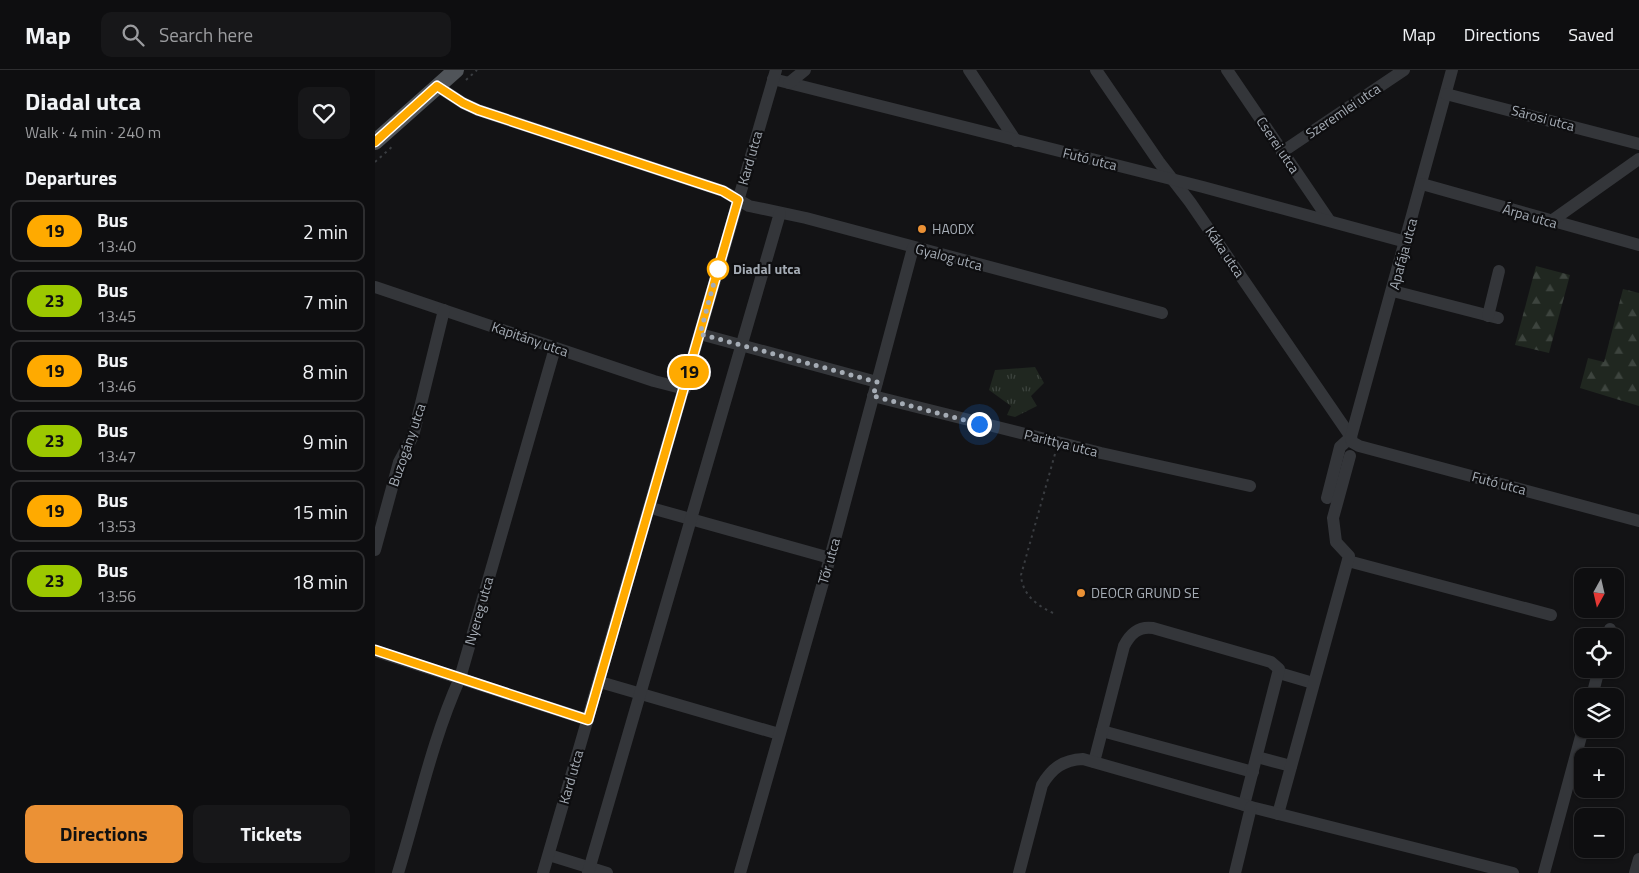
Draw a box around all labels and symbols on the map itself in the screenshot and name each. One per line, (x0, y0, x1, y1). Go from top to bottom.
street label: Szeremlei utca (1301, 78, 1384, 143)
street label: Sárosi utca (1509, 99, 1577, 136)
street label: Cserei utca (1252, 112, 1305, 177)
street label: Kard utca (732, 128, 767, 187)
street label: Futó utca (1061, 142, 1120, 175)
street label: Árpa utca (1500, 198, 1560, 233)
street label: Apafája utca (1383, 216, 1422, 292)
place label: HA0DX (932, 218, 974, 239)
street label: Káka utca (1201, 222, 1250, 281)
marker: HA0DX (916, 223, 928, 235)
street label: Gyalog utca (913, 238, 985, 276)
marker: Diadal utca (707, 258, 729, 280)
place label: Diadal utca (733, 258, 801, 279)
street label: Kapitány utca (489, 316, 571, 361)
line badge: 19 (667, 356, 711, 388)
street label: Buzogány utca (382, 400, 431, 489)
your location (967, 412, 992, 437)
street label: Parittya utca (1022, 423, 1100, 462)
street label: Futó utca (1470, 465, 1529, 500)
street label: Tőr utca (812, 535, 845, 586)
north arrow (1574, 568, 1624, 618)
street label: Nyereg utca (459, 574, 498, 648)
place label: DEOCR GRUND SE (1091, 582, 1200, 603)
marker: DEOCR GRUND SE (1075, 587, 1087, 599)
street label: Kard utca (553, 747, 588, 806)

